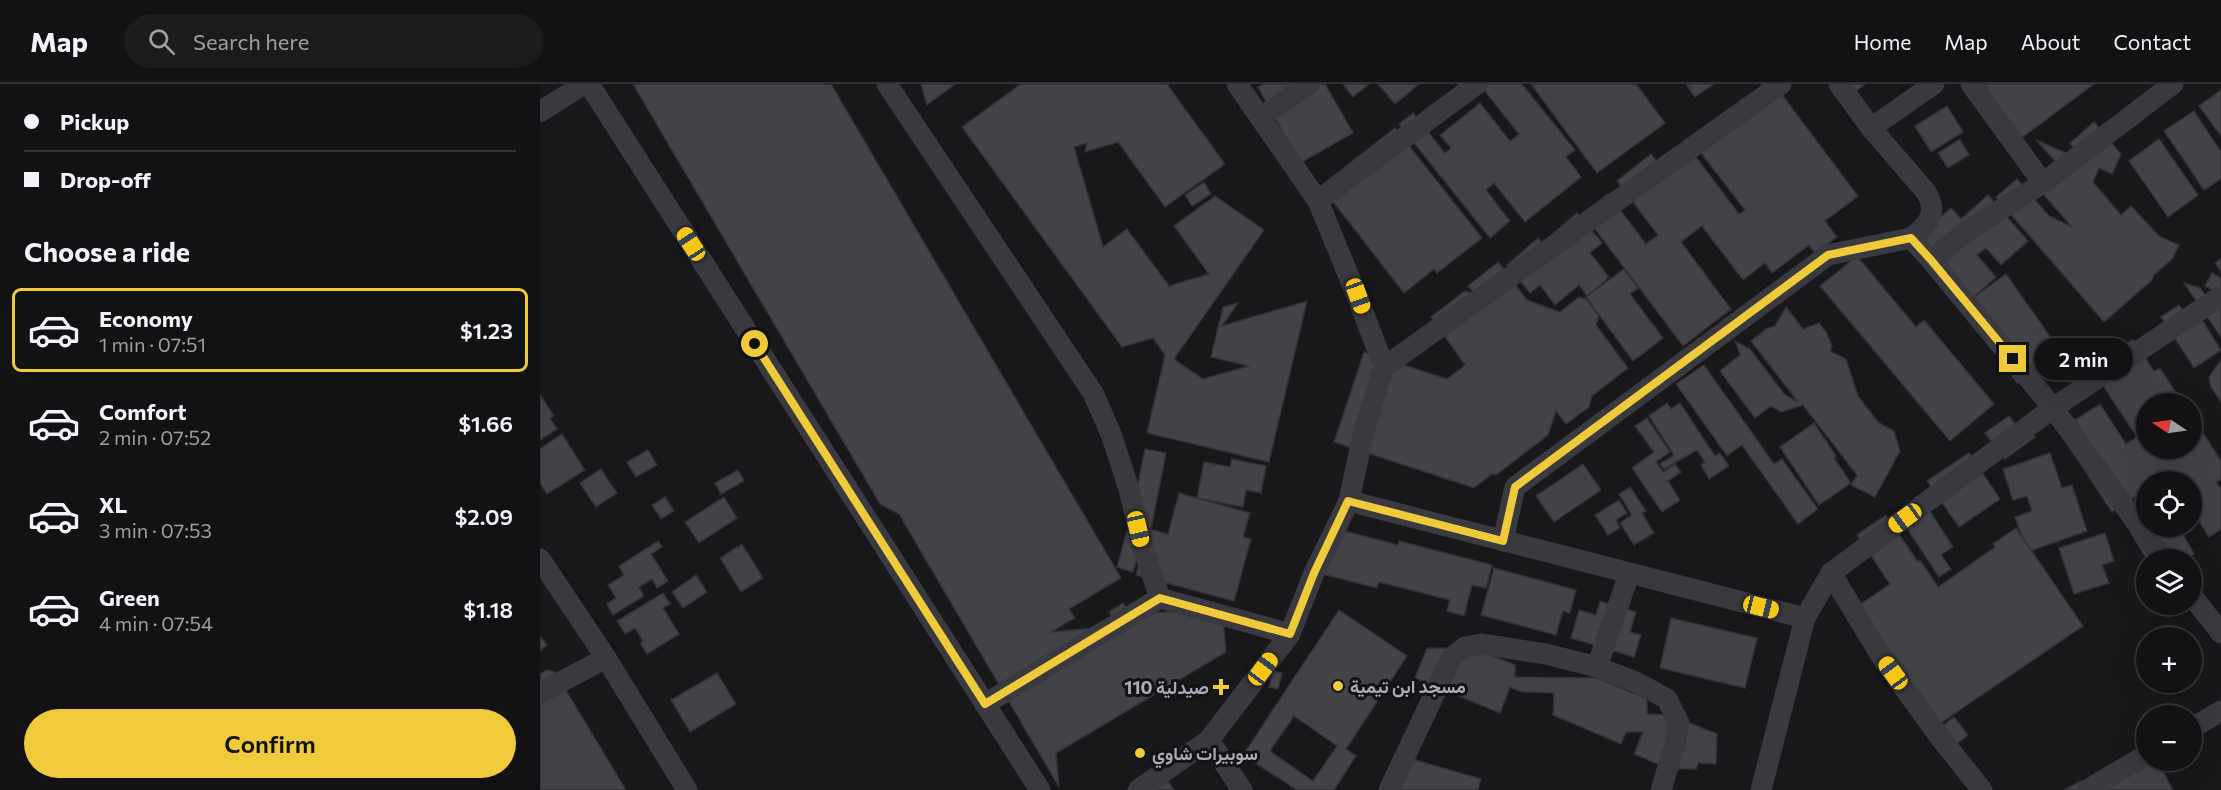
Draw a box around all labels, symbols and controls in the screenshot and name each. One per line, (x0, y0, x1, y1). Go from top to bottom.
search box (124, 14, 544, 68)
text: Map (30, 24, 88, 58)
icon: search (145, 25, 178, 58)
text: Search here (193, 28, 309, 55)
text: Home (1854, 29, 1911, 54)
text: Map (1944, 29, 1988, 54)
text: About (2021, 29, 2080, 54)
text: Contact (2113, 29, 2191, 54)
text: Pickup (60, 108, 129, 135)
text: Drop-off (60, 166, 151, 193)
car (674, 224, 708, 264)
text: Choose a ride (24, 235, 190, 268)
car (1343, 276, 1373, 316)
icon: car (27, 303, 81, 357)
text: Economy (99, 305, 193, 332)
text: $1.23 (460, 317, 513, 344)
route start (741, 330, 768, 357)
text: 1 min · 07:51 (99, 332, 206, 356)
callout: 2 min (2034, 338, 2133, 380)
route end (1999, 345, 2026, 372)
text: 2 min (2059, 347, 2108, 371)
north arrow (2136, 393, 2202, 459)
map controls (2136, 393, 2202, 771)
icon: car (27, 396, 81, 450)
text: Comfort (99, 398, 187, 425)
text: $1.66 (458, 410, 513, 437)
text: 2 min · 07:52 (99, 425, 211, 449)
button: locate (2136, 471, 2202, 537)
icon: car (27, 489, 81, 543)
text: XL (99, 491, 127, 518)
car (1885, 500, 1925, 536)
text: $2.09 (455, 503, 513, 530)
car (1125, 509, 1151, 549)
text: 3 min · 07:53 (99, 518, 212, 542)
button: layers (2136, 549, 2202, 615)
icon: car (27, 582, 81, 636)
text: Green (99, 584, 160, 611)
car (1741, 594, 1781, 620)
text: $1.18 (463, 596, 513, 623)
text: 4 min · 07:54 (99, 611, 213, 635)
button: + (2136, 627, 2202, 693)
car (1245, 649, 1281, 689)
car (1875, 653, 1911, 693)
place label: مسجد ابن تيمية (1350, 675, 1466, 698)
place label: صيدلية 110 (1124, 676, 1209, 699)
marker: مسجد ابن تيمية (1331, 679, 1345, 693)
marker: صيدلية 110 (1214, 680, 1228, 694)
button: − (2136, 705, 2202, 771)
button: Confirm (24, 709, 516, 778)
place label: سوبيرات شاوي (1152, 742, 1258, 769)
marker: سوبيرات شاوي (1133, 746, 1147, 760)

